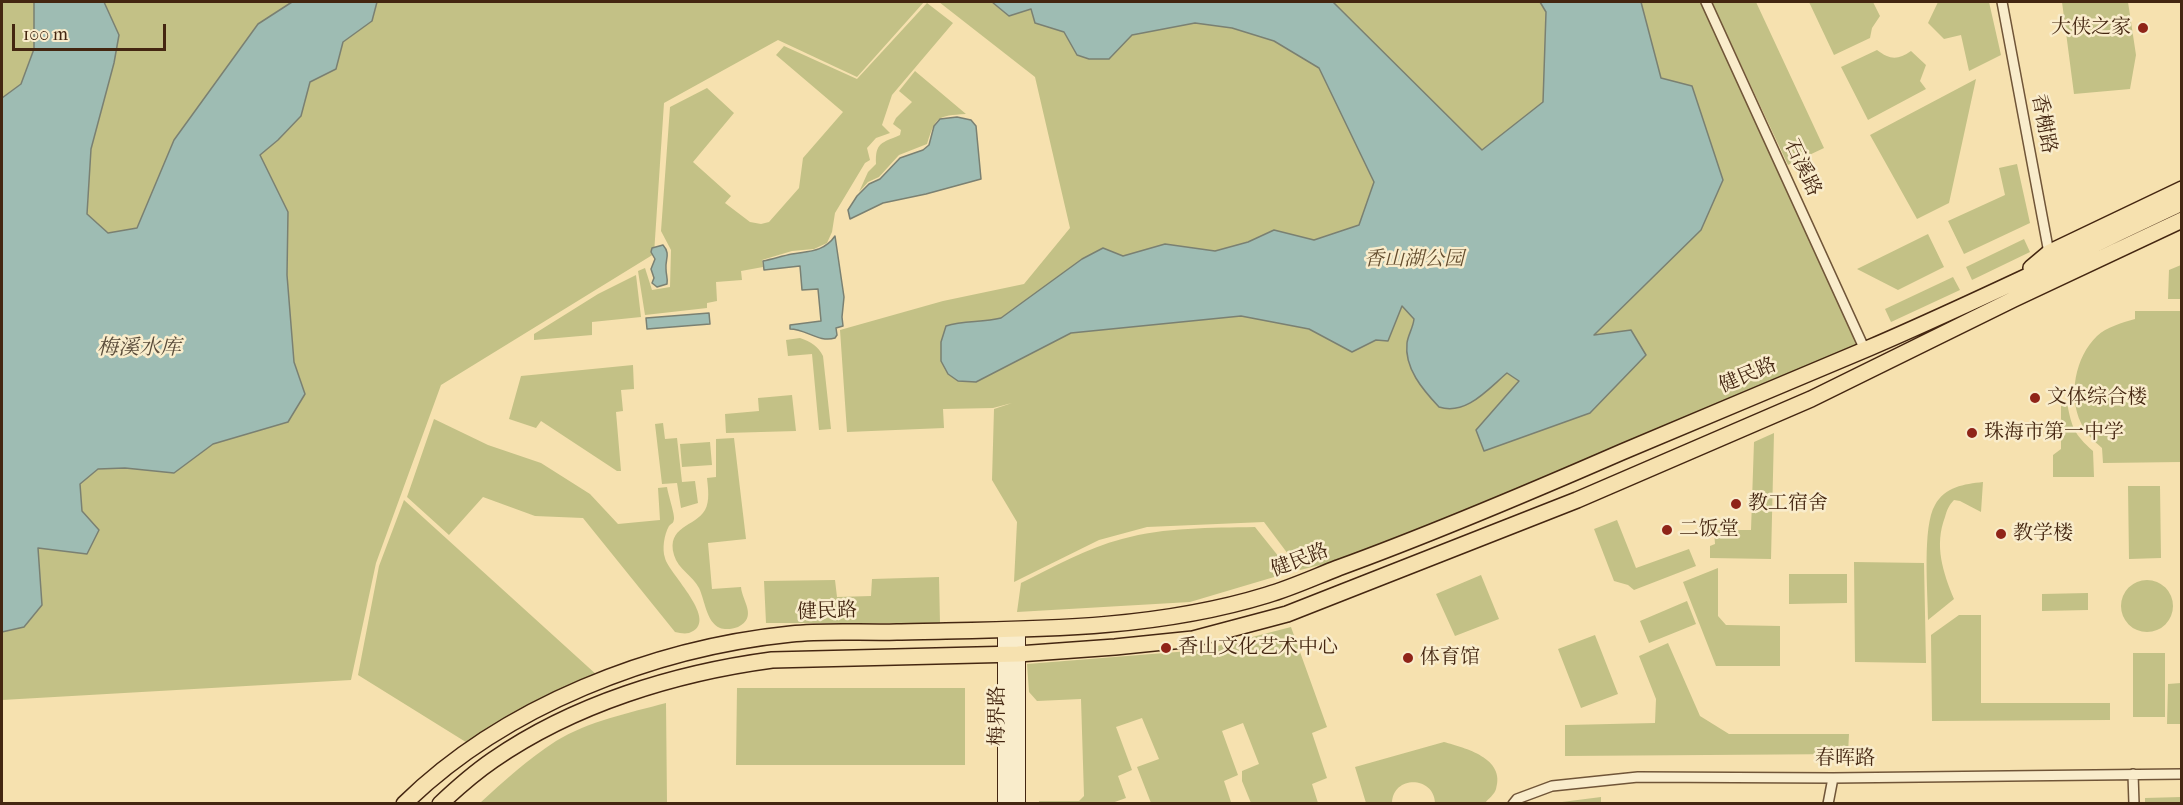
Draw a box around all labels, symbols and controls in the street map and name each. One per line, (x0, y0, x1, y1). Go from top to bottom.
scale bar (15, 12, 170, 50)
place label: 大侠之家 (2051, 16, 2131, 40)
marker: 大侠之家 (2136, 21, 2150, 35)
text: 100 m (23, 24, 68, 45)
street label: 香榭路 (2025, 92, 2061, 156)
street label: 石溪路 (1778, 136, 1826, 200)
park label: 香山湖公园 (1364, 248, 1464, 272)
water label: 梅溪水库 (97, 336, 181, 362)
street label: 健民路 (1716, 353, 1780, 399)
place label: 文体综合楼 (2047, 386, 2147, 410)
marker: 文体综合楼 (2028, 391, 2042, 405)
place label: 珠海市第一中学 (1984, 421, 2124, 445)
marker: 珠海市第一中学 (1965, 426, 1979, 440)
place label: 教工宿舍 (1748, 492, 1828, 516)
marker: 教工宿舍 (1729, 497, 1743, 511)
place label: 二饭堂 (1679, 518, 1739, 542)
place label: 教学楼 (2013, 522, 2073, 546)
marker: 二饭堂 (1660, 523, 1674, 537)
marker: 教学楼 (1994, 527, 2008, 541)
street label: 健民路 (1268, 539, 1332, 583)
street label: 健民路 (797, 599, 857, 625)
place label: 香山文化艺术中心 (1178, 636, 1338, 660)
marker: 香山文化艺术中心 (1159, 641, 1173, 655)
place label: 体育馆 (1420, 646, 1480, 670)
marker: 体育馆 (1401, 651, 1415, 665)
street label: 梅界路 (986, 686, 1010, 746)
street label: 春晖路 (1815, 747, 1875, 771)

